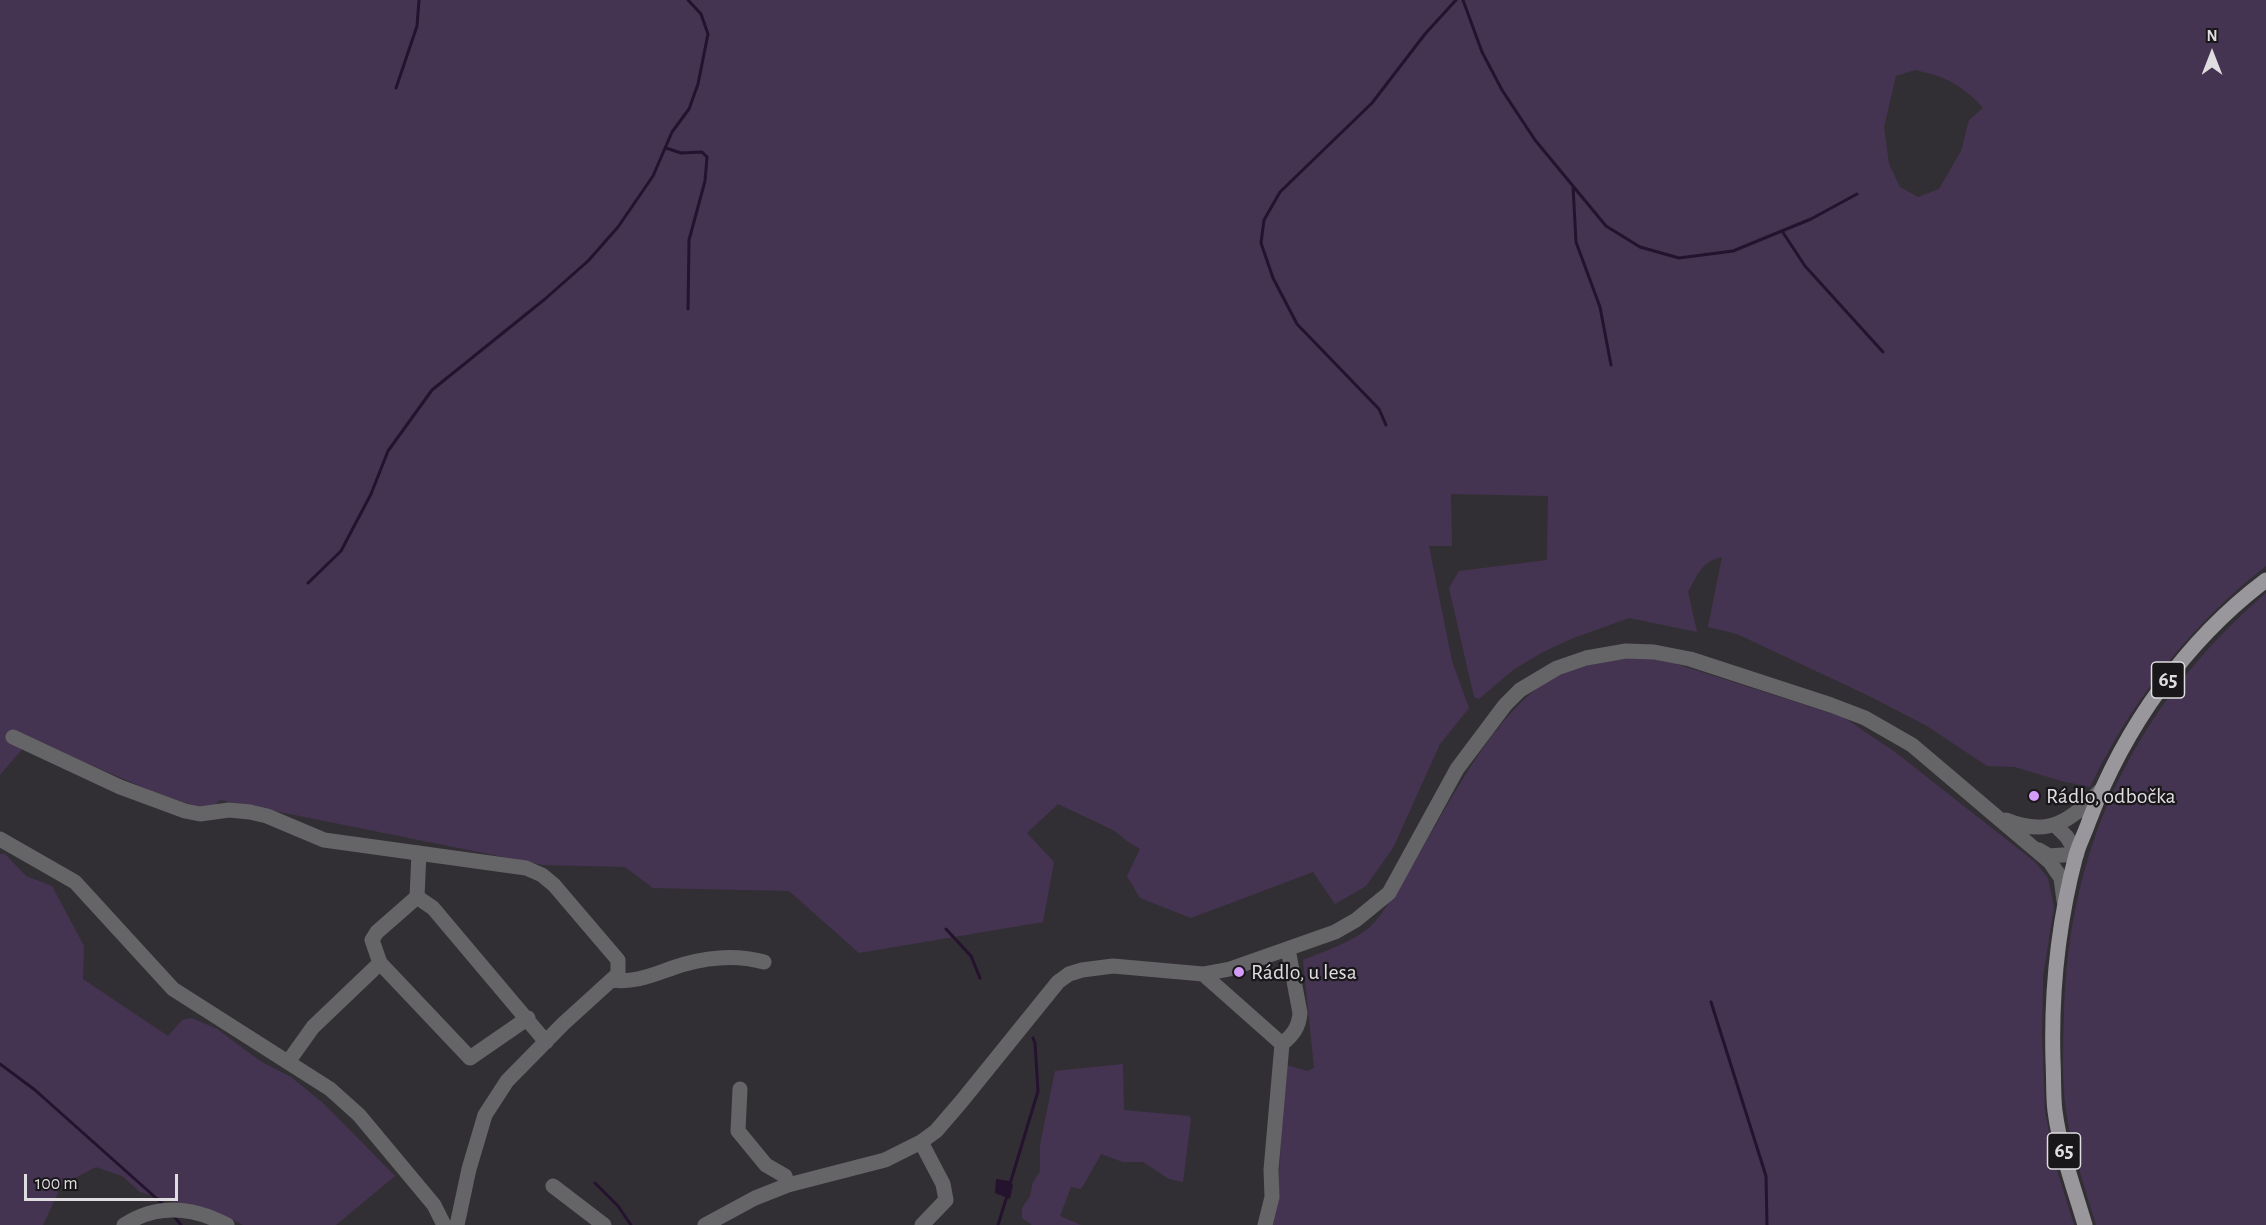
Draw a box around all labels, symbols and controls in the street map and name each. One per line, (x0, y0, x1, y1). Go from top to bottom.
north arrow (2182, 24, 2242, 84)
text: N (2206, 28, 2218, 44)
road number: 65 (2152, 662, 2184, 698)
place label: Rádlo, odbočka (2046, 783, 2176, 809)
marker: Rádlo, odbočka (2027, 789, 2041, 803)
place label: Rádlo, u lesa (1251, 959, 1357, 985)
marker: Rádlo, u lesa (1232, 965, 1246, 979)
road number: 65 (2048, 1133, 2080, 1169)
scale bar (27, 1162, 182, 1200)
text: 100 m (35, 1175, 78, 1193)

